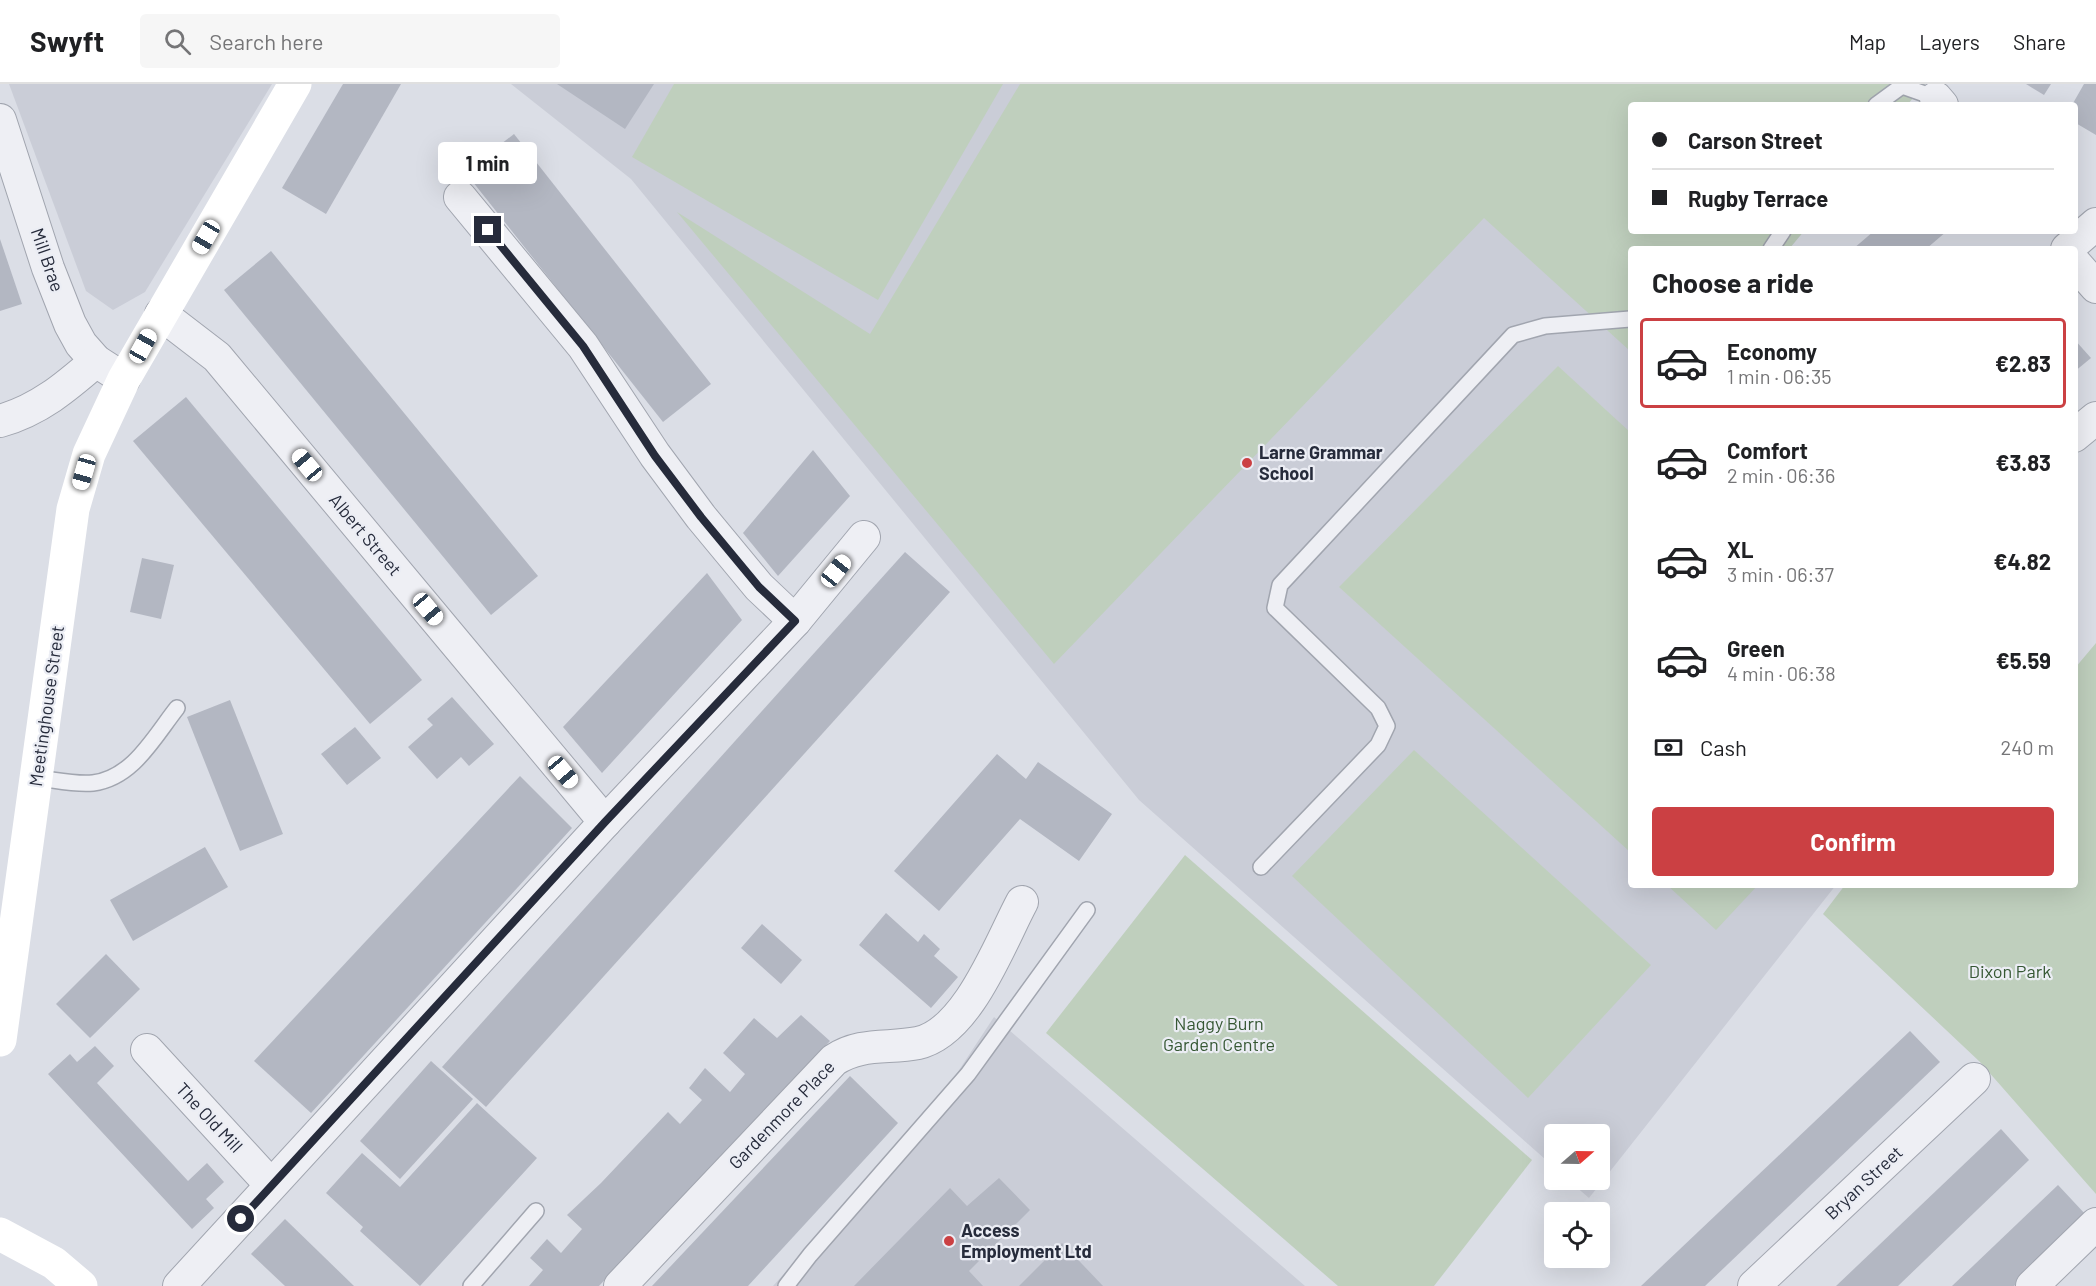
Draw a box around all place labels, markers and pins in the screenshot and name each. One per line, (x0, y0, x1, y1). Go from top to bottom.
place label: Larne Grammar School (1259, 441, 1383, 484)
marker: Larne Grammar School (1240, 456, 1254, 470)
place label: Access Employment Ltd (961, 1219, 1092, 1262)
marker: Access Employment Ltd (942, 1234, 956, 1248)

